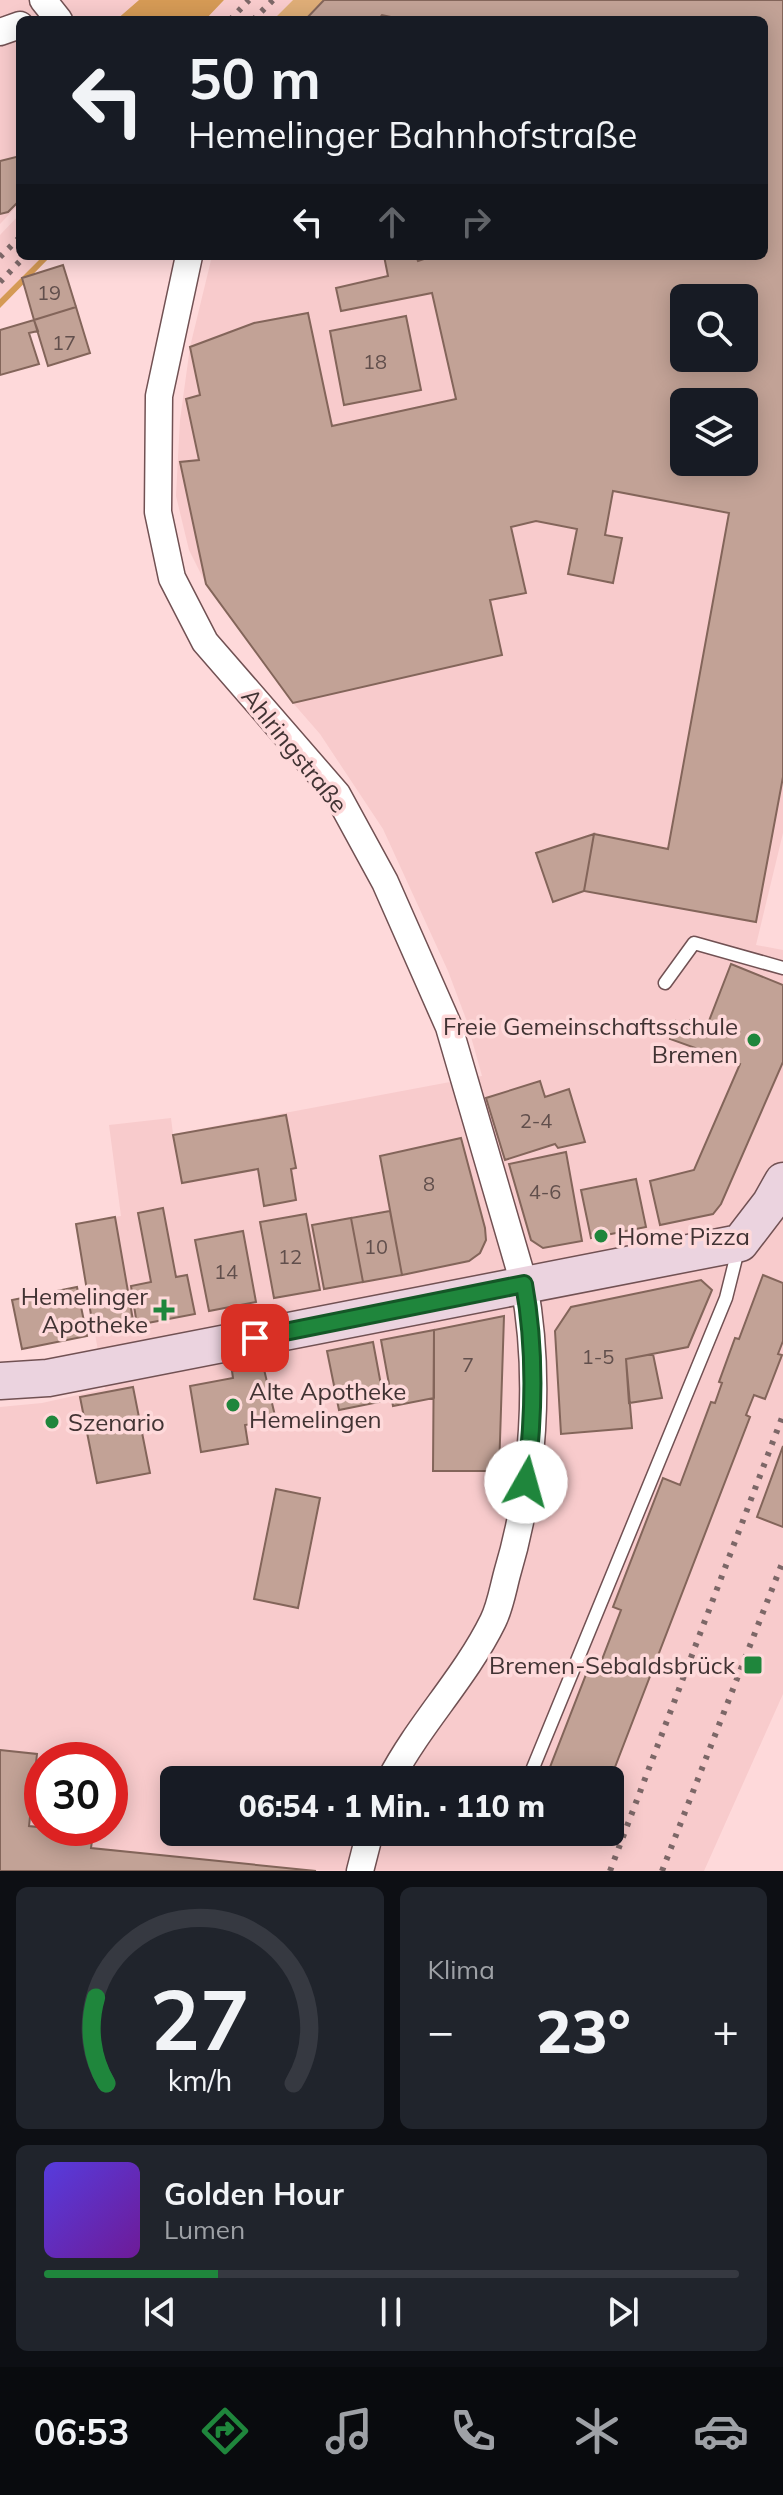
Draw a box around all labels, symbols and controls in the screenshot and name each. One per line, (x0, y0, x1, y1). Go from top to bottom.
text: 50 m (188, 43, 321, 113)
icon: left (56, 48, 160, 152)
text: Hemelinger Bahnhofstraße (188, 112, 637, 157)
icon: left (286, 200, 330, 244)
icon: ahead (370, 200, 414, 244)
icon: right (454, 200, 498, 244)
house number: 19 (37, 280, 61, 305)
map controls (670, 284, 758, 476)
button: search (670, 284, 758, 372)
house number: 17 (52, 330, 76, 355)
house number: 18 (363, 349, 387, 374)
button: layers (670, 388, 758, 476)
street label: Ahlringstraße (236, 682, 354, 818)
place label: Freie Gemeinschaftsschule Bremen (443, 1011, 738, 1069)
marker: Freie Gemeinschaftsschule Bremen (745, 1031, 763, 1049)
house number: 2-4 (520, 1108, 552, 1133)
house number: 8 (423, 1171, 435, 1196)
house number: 4-6 (529, 1179, 561, 1204)
place label: Home Pizza (617, 1221, 750, 1251)
marker: Home Pizza (592, 1227, 610, 1245)
house number: 10 (364, 1234, 388, 1259)
house number: 12 (278, 1244, 302, 1269)
house number: 14 (214, 1259, 238, 1284)
place label: Hemelinger Apotheke (21, 1281, 148, 1339)
marker: Hemelinger Apotheke (155, 1301, 173, 1319)
pin (221, 1304, 289, 1372)
icon: arrive (233, 1316, 277, 1360)
house number: 1-5 (582, 1344, 614, 1369)
house number: 7 (462, 1352, 474, 1377)
place label: Alte Apotheke Hemelingen (249, 1376, 406, 1434)
marker: Alte Apotheke Hemelingen (224, 1396, 242, 1414)
place label: Szenario (68, 1407, 165, 1437)
marker: Szenario (43, 1413, 61, 1431)
position arrow (484, 1440, 568, 1524)
place label: Bremen-Sebaldsbrück (489, 1650, 736, 1680)
marker: Bremen-Sebaldsbrück (742, 1654, 764, 1676)
speed limit sign: 30 (24, 1742, 128, 1846)
text: 06:54 · 1 Min. · 110 m (239, 1787, 545, 1825)
text: Klima (428, 1953, 495, 1986)
text: 27 (150, 1966, 250, 2071)
text: 23° (536, 1993, 631, 2068)
text: − (428, 2003, 454, 2058)
text: + (713, 2003, 739, 2058)
text: km/h (167, 2062, 232, 2098)
text: Golden Hour (164, 2175, 344, 2213)
text: Lumen (164, 2213, 245, 2246)
icon: previous (138, 2290, 182, 2334)
icon: pause (369, 2290, 413, 2334)
icon: next (601, 2290, 645, 2334)
icon: directions (197, 2403, 253, 2459)
icon: music (321, 2403, 377, 2459)
icon: phone (445, 2403, 501, 2459)
icon: climate (569, 2403, 625, 2459)
icon: car (693, 2403, 749, 2459)
text: 06:53 (34, 2409, 129, 2454)

